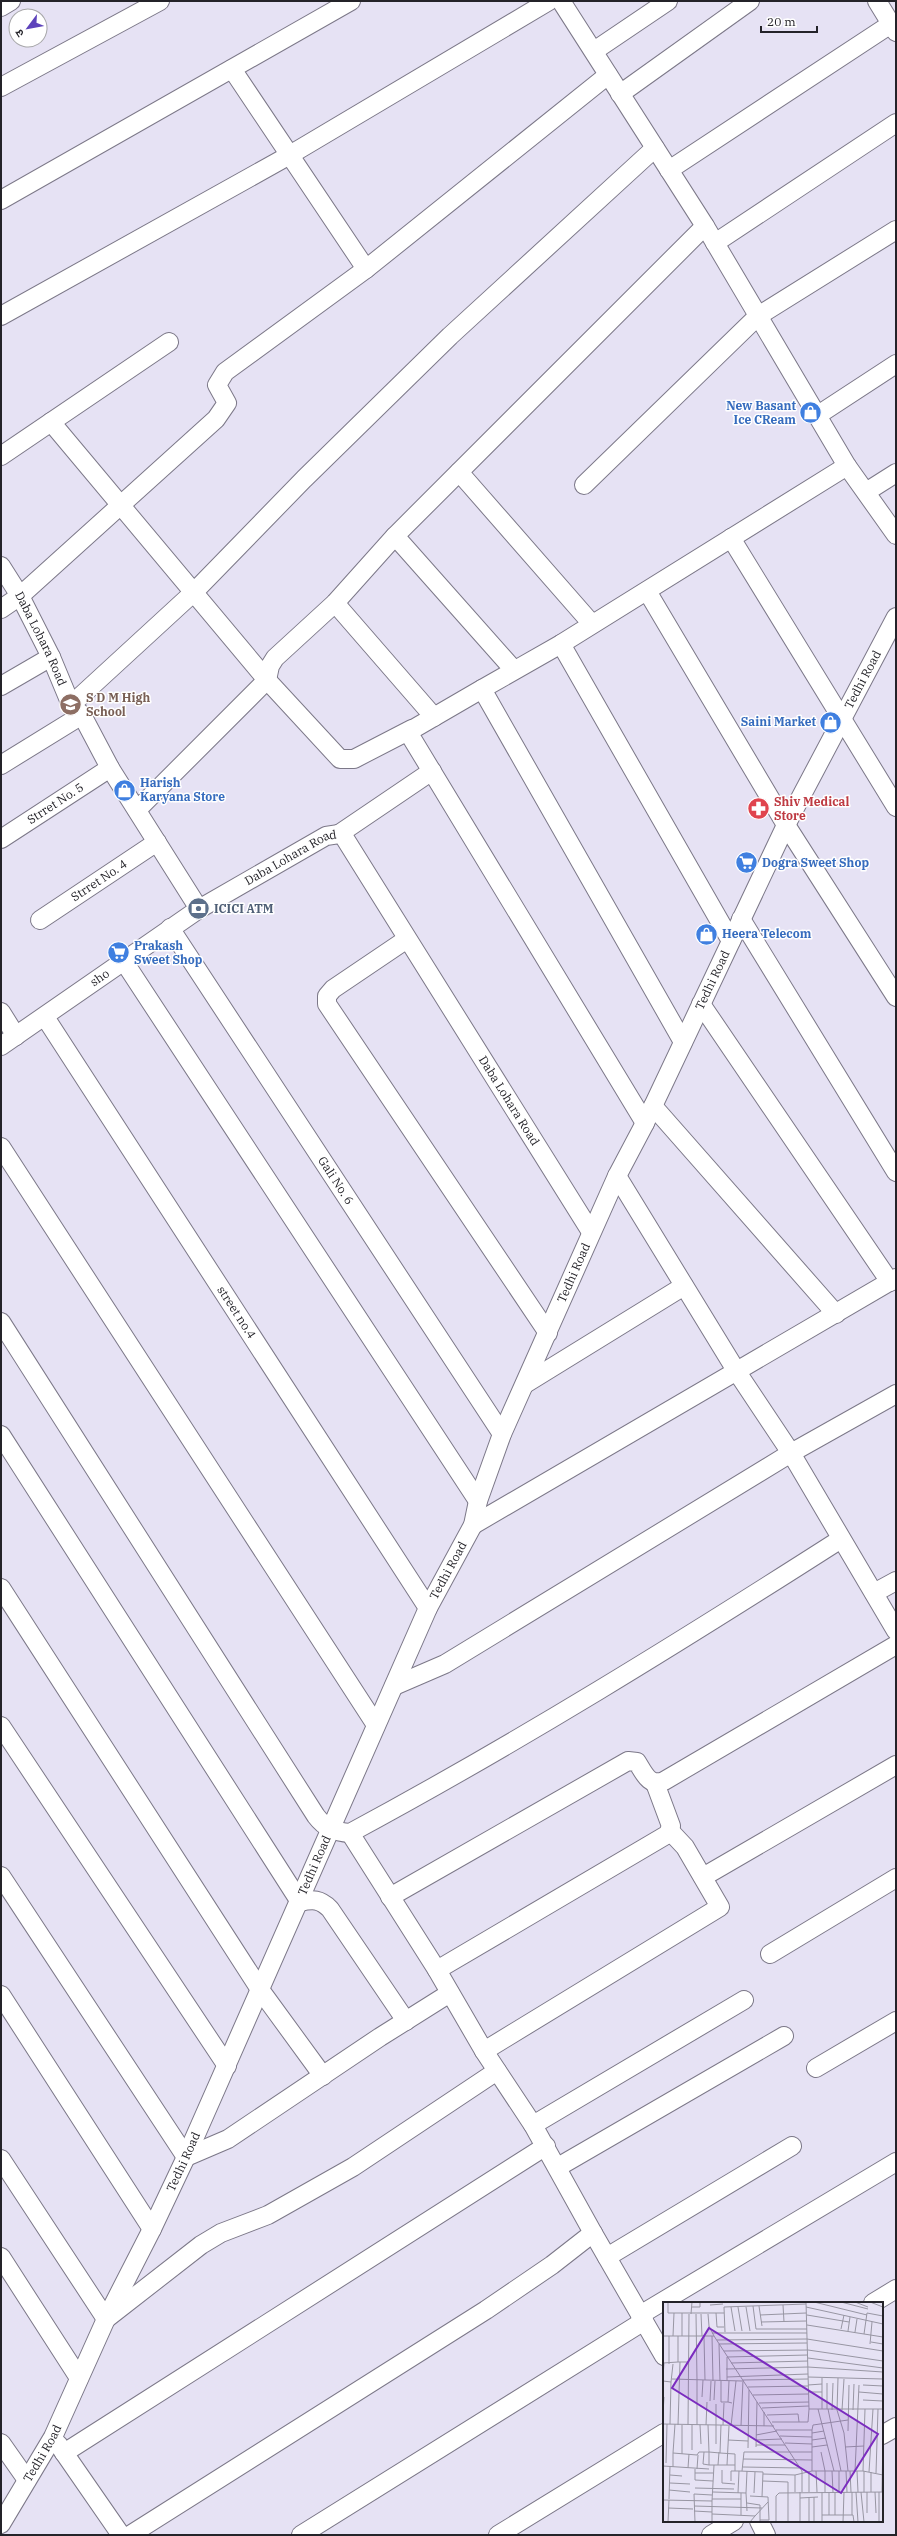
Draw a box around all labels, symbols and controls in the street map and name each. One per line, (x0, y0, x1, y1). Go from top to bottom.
north arrow (8, 8, 48, 48)
scale bar (761, 8, 817, 34)
text: 20 m (767, 14, 796, 29)
text: उ (12, 26, 27, 40)
place label: New Basant Ice CReam (726, 398, 797, 427)
shop icon: New Basant Ice CReam (798, 400, 824, 426)
street label: Daba Lohara Road (12, 589, 70, 688)
street label: Tedhi Road (841, 648, 884, 711)
place label: S D M High School (86, 690, 150, 719)
school or university icon: S D M High School (58, 692, 84, 718)
shop icon: Saini Market (818, 709, 844, 735)
place label: Saini Market (741, 714, 817, 729)
place label: Harish Karyana Store (140, 775, 225, 804)
shop icon: Harish Karyana Store (111, 777, 137, 803)
street label: Strret No. 5 (24, 779, 86, 827)
place label: Shiv Medical Store (774, 794, 849, 823)
pharmacy icon: Shiv Medical Store (746, 796, 772, 822)
street label: Daba Lohara Road (242, 826, 337, 888)
supermarket icon: Dogra Sweet Shop (733, 850, 759, 876)
place label: Dogra Sweet Shop (762, 855, 869, 870)
street label: Strret No. 4 (68, 856, 130, 904)
bank icon: ICICI ATM (186, 896, 212, 922)
place label: ICICI ATM (214, 901, 274, 916)
shop icon: Heera Telecom (694, 921, 720, 947)
place label: Heera Telecom (722, 926, 812, 941)
place label: Prakash Sweet Shop (134, 938, 203, 967)
supermarket icon: Prakash Sweet Shop (106, 940, 132, 966)
street label: Tedhi Road (692, 948, 733, 1012)
street label: sho (87, 965, 112, 989)
street label: Daba Lohara Road (476, 1053, 543, 1148)
street label: Gali No. 6 (315, 1153, 357, 1207)
street label: Tedhi Road (554, 1240, 593, 1305)
street label: street no.4 (214, 1283, 259, 1341)
street label: Tedhi Road (426, 1539, 470, 1602)
street label: Tedhi Road (294, 1833, 334, 1898)
street label: Tedhi Road (163, 2129, 203, 2194)
inset map (663, 2302, 883, 2522)
street label: Tedhi Road (20, 2422, 65, 2485)

